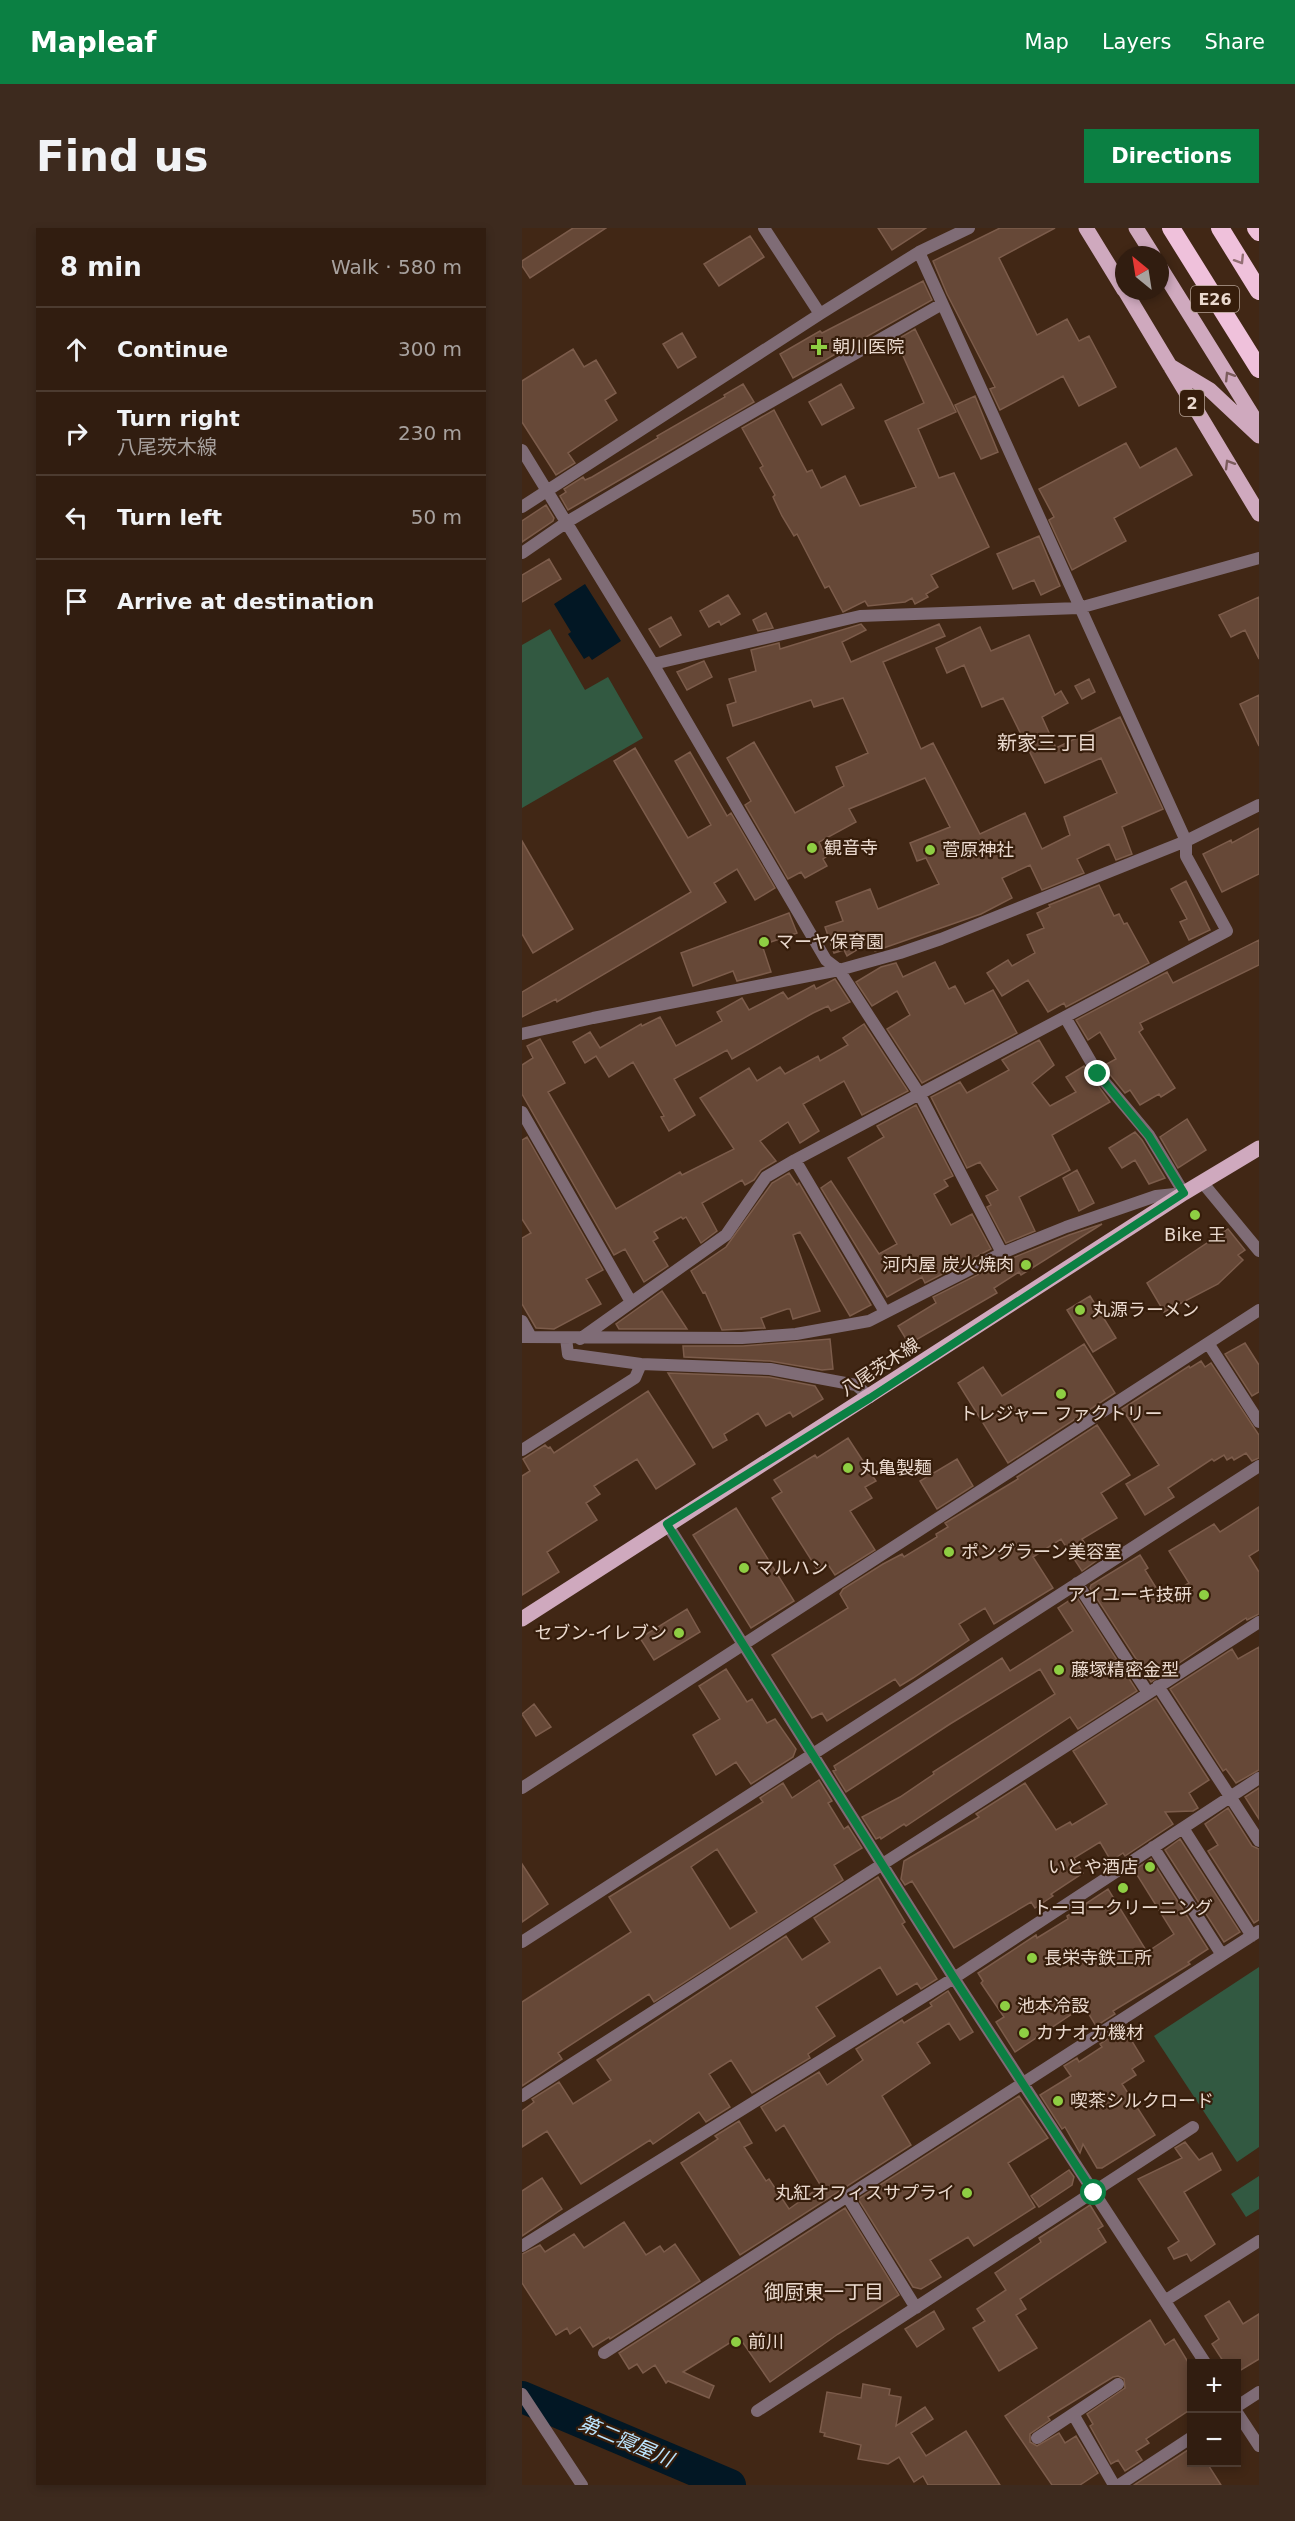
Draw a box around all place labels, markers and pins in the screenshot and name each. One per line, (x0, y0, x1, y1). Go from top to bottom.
place label: 朝川医院 (832, 336, 904, 357)
marker: 朝川医院 (810, 338, 828, 356)
place label: 観音寺 (824, 837, 878, 858)
place label: 菅原神社 (942, 839, 1014, 860)
marker: 観音寺 (805, 841, 819, 855)
marker: 菅原神社 (923, 843, 937, 857)
place label: マーヤ保育園 (776, 931, 884, 952)
marker: マーヤ保育園 (757, 935, 771, 949)
marker: Bike 王 (1188, 1208, 1202, 1222)
place label: Bike 王 (1164, 1224, 1226, 1245)
place label: 河内屋 炭火焼肉 (882, 1254, 1014, 1275)
marker: 河内屋 炭火焼肉 (1019, 1258, 1033, 1272)
place label: 丸源ラーメン (1092, 1299, 1199, 1320)
marker: 丸源ラーメン (1073, 1303, 1087, 1317)
marker: トレジャー ファクトリー (1054, 1387, 1068, 1401)
place label: トレジャー ファクトリー (960, 1403, 1162, 1424)
place label: 丸亀製麺 (860, 1457, 932, 1478)
marker: 丸亀製麺 (841, 1461, 855, 1475)
place label: ポングラーン美容室 (961, 1541, 1122, 1562)
marker: ポングラーン美容室 (942, 1545, 956, 1559)
place label: マルハン (756, 1557, 828, 1578)
marker: マルハン (737, 1561, 751, 1575)
place label: アイユーキ技研 (1067, 1584, 1192, 1605)
marker: アイユーキ技研 (1197, 1588, 1211, 1602)
place label: セブン-イレブン (535, 1622, 667, 1643)
marker: セブン-イレブン (672, 1626, 686, 1640)
place label: 藤塚精密金型 (1071, 1659, 1179, 1680)
marker: 藤塚精密金型 (1052, 1663, 1066, 1677)
place label: いとや酒店 (1048, 1856, 1138, 1877)
marker: いとや酒店 (1143, 1860, 1157, 1874)
marker: トーヨークリーニング (1116, 1881, 1130, 1895)
place label: トーヨークリーニング (1033, 1897, 1213, 1918)
place label: 長栄寺鉄工所 (1044, 1947, 1152, 1968)
marker: 長栄寺鉄工所 (1025, 1951, 1039, 1965)
place label: 池本冷設 (1017, 1995, 1089, 2016)
marker: 池本冷設 (998, 1999, 1012, 2013)
place label: カナオカ機材 (1036, 2022, 1144, 2043)
marker: カナオカ機材 (1017, 2026, 1031, 2040)
place label: 喫茶シルクロード (1070, 2090, 1214, 2111)
marker: 喫茶シルクロード (1051, 2094, 1065, 2108)
place label: 丸紅オフィスサプライ (775, 2182, 955, 2203)
marker: 丸紅オフィスサプライ (960, 2186, 974, 2200)
place label: 前川 (748, 2331, 784, 2352)
marker: 前川 (729, 2335, 743, 2349)

